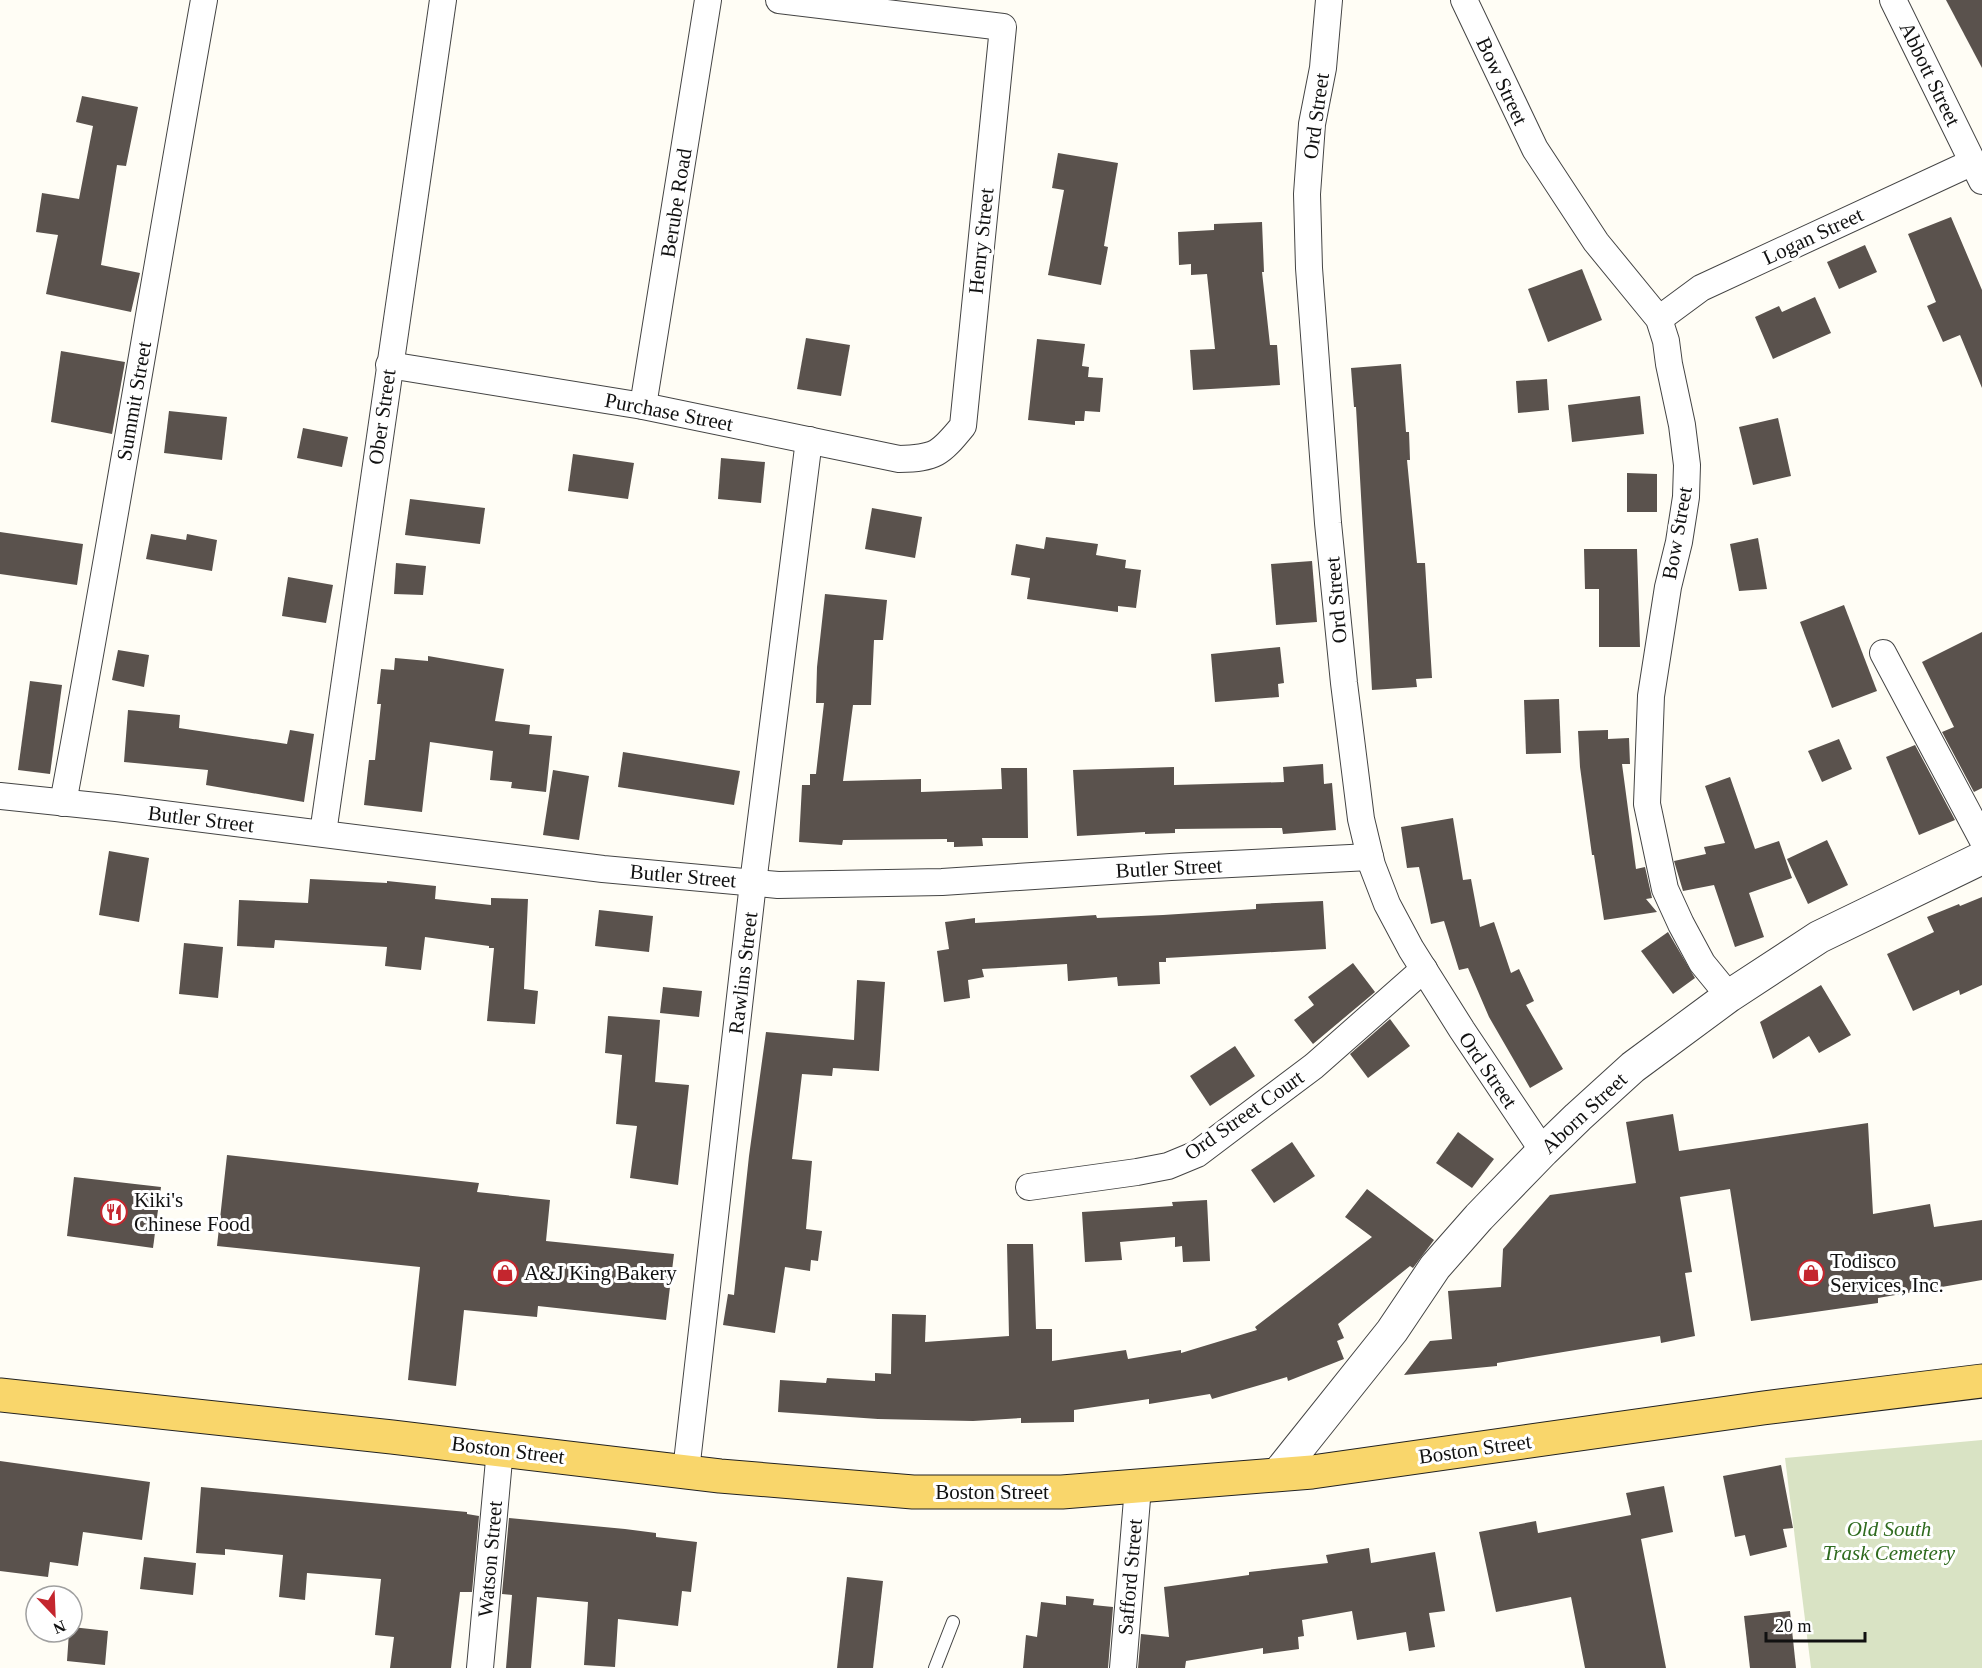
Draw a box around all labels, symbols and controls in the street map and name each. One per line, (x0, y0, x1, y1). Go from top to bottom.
street label: Abbott Street (1895, 18, 1966, 130)
street label: Bow Street (1471, 33, 1533, 129)
street label: Ord Street (1298, 71, 1334, 161)
street label: Berube Road (656, 146, 697, 259)
street label: Henry Street (963, 187, 999, 295)
street label: Logan Street (1759, 202, 1867, 270)
street label: Summit Street (112, 339, 156, 463)
street label: Ober Street (363, 368, 401, 466)
street label: Purchase Street (603, 388, 735, 436)
street label: Bow Street (1657, 485, 1697, 581)
street label: Ord Street (1320, 556, 1352, 644)
street label: Butler Street (147, 801, 256, 837)
street label: Butler Street (1115, 853, 1223, 883)
street label: Butler Street (629, 859, 737, 893)
street label: Rawlins Street (724, 910, 762, 1036)
street label: Ord Street (1454, 1027, 1522, 1113)
street label: Ord Street Court (1180, 1065, 1308, 1165)
street label: Aborn Street (1536, 1067, 1632, 1159)
place label: Kiki's Chinese Food (134, 1188, 251, 1236)
restaurant icon: Kiki's Chinese Food (99, 1197, 129, 1227)
place label: Todisco Services, Inc. (1830, 1249, 1944, 1297)
shop icon: A&J King Bakery (490, 1258, 520, 1288)
shop icon: Todisco Services, Inc. (1796, 1258, 1826, 1288)
place label: A&J King Bakery (524, 1261, 677, 1285)
street label: Boston Street (1417, 1429, 1533, 1469)
street label: Boston Street (450, 1431, 566, 1469)
street label: Boston Street (935, 1480, 1049, 1504)
street label: Watson Street (473, 1500, 507, 1618)
park label: Old South Trask Cemetery (1823, 1517, 1956, 1565)
street label: Safford Street (1113, 1518, 1147, 1636)
north arrow (24, 1584, 84, 1644)
scale bar (1766, 1605, 1865, 1643)
text: 20 m (1775, 1616, 1812, 1636)
text: N (51, 1617, 68, 1638)

